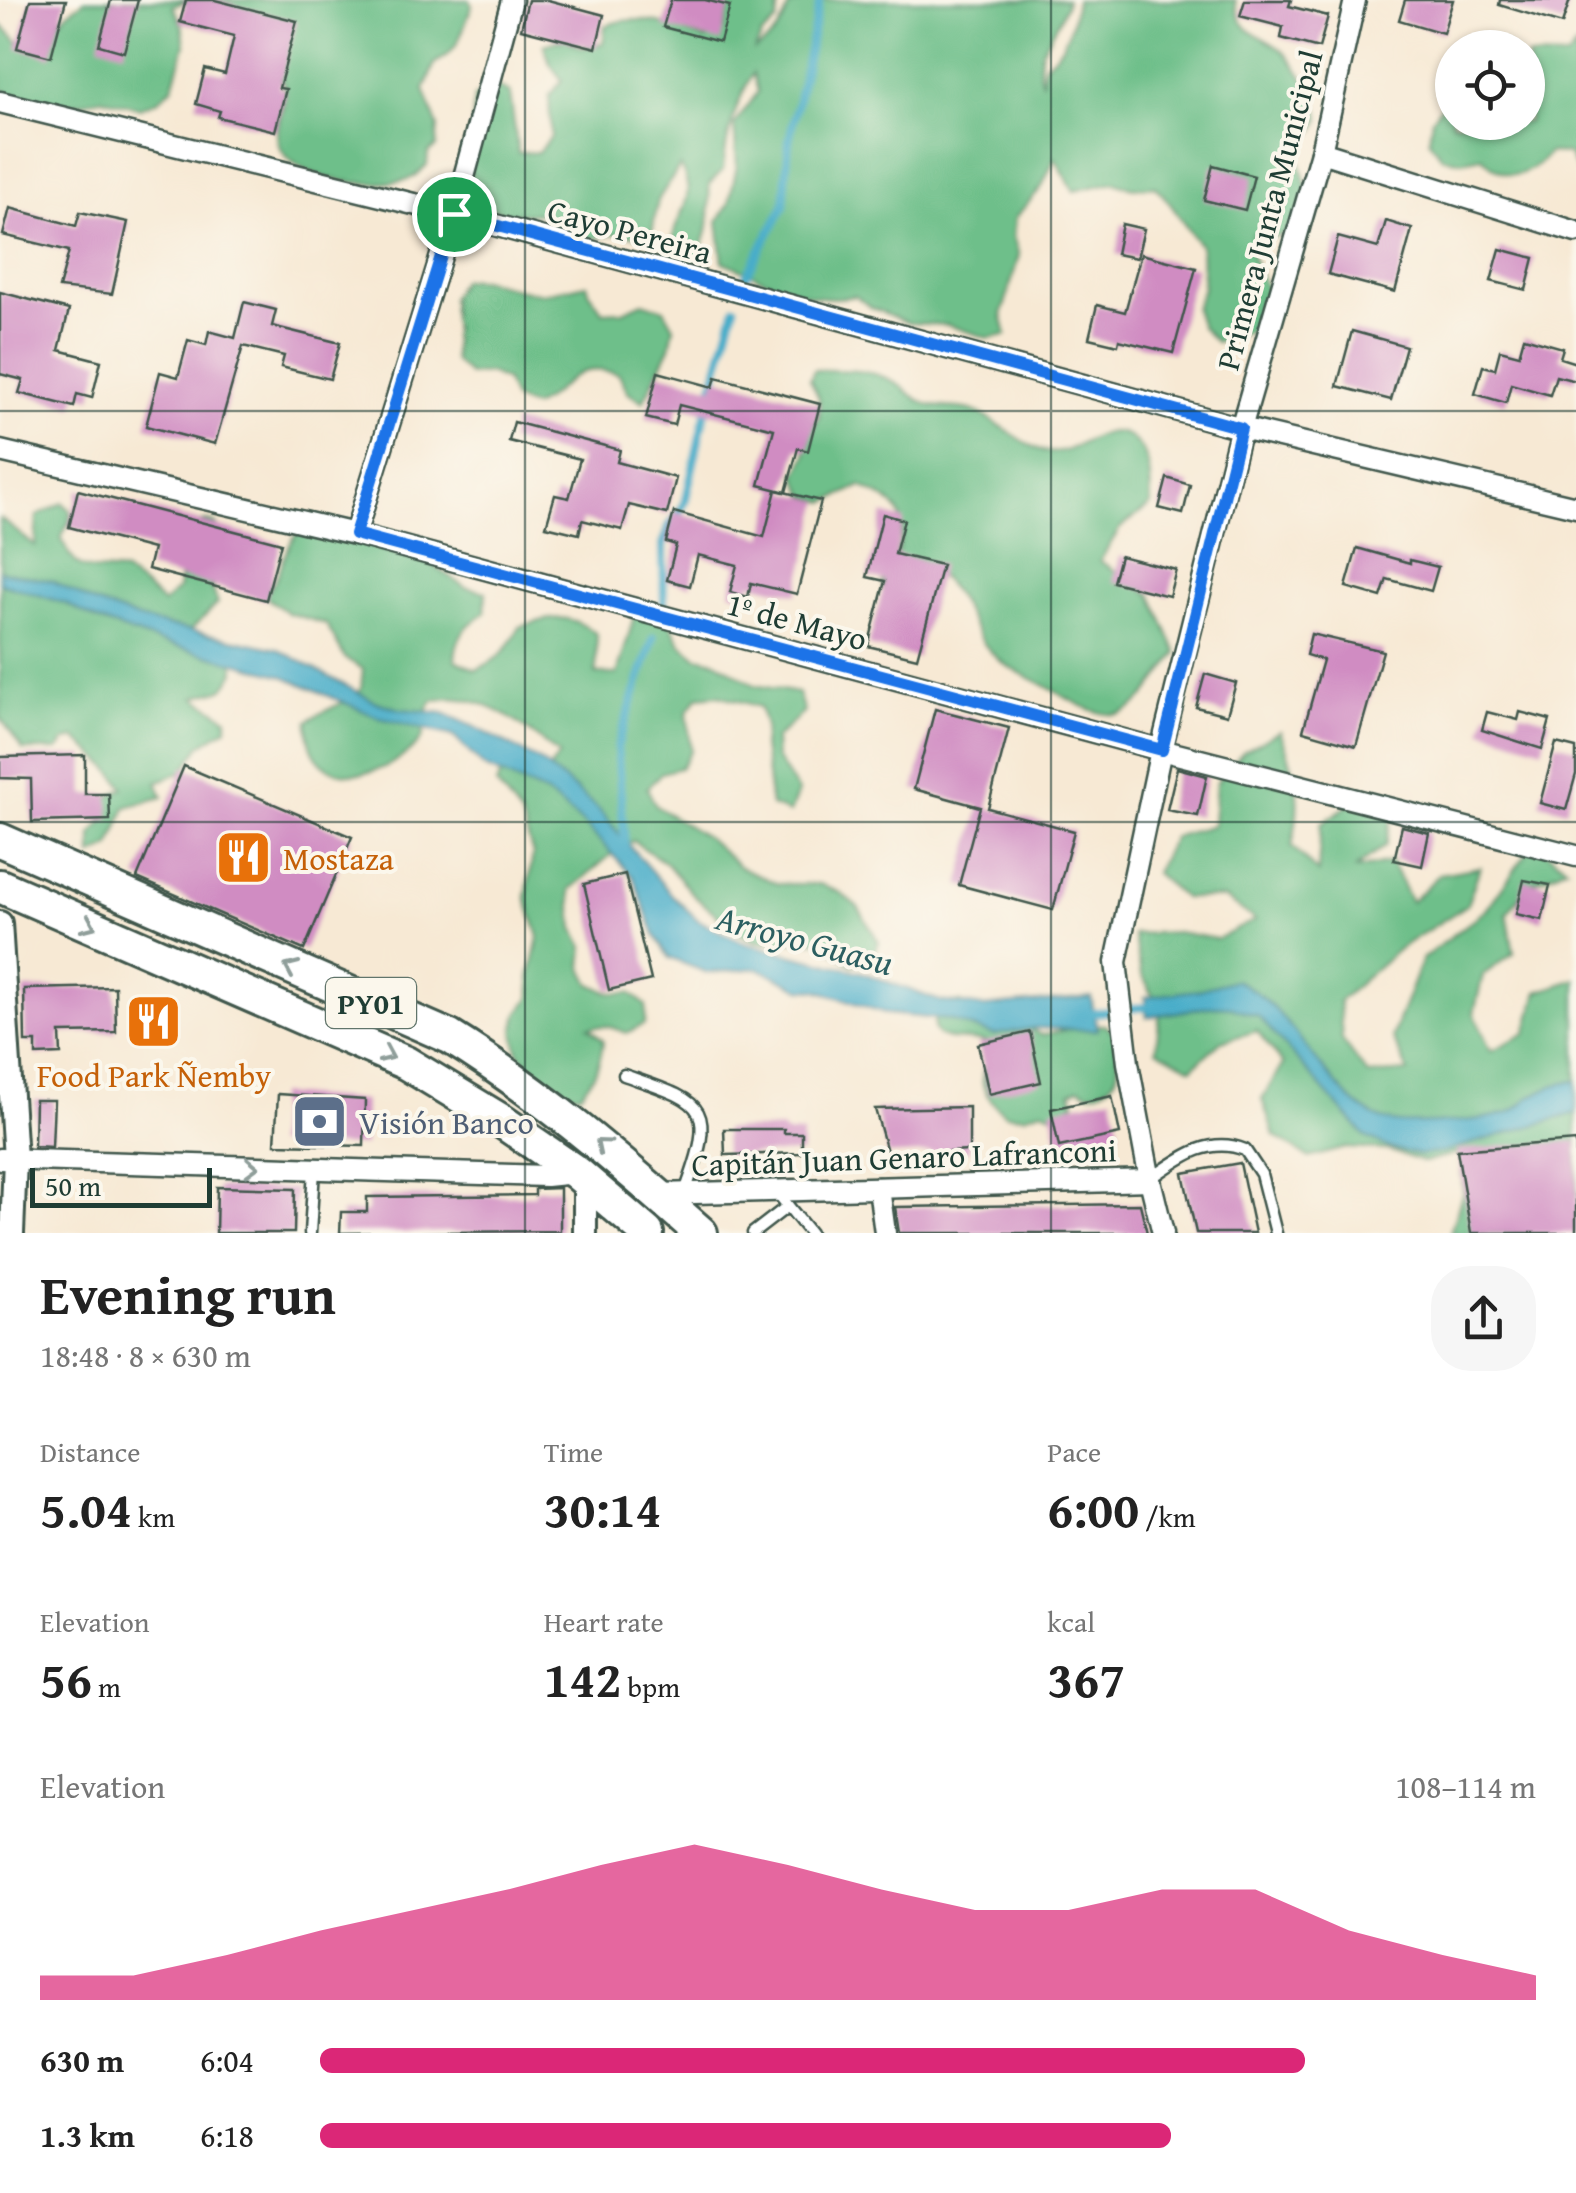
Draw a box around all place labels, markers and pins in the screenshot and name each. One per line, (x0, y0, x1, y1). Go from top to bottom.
pin (412, 172, 497, 257)
restaurant icon: Mostaza (214, 828, 274, 888)
place label: Mostaza (283, 835, 394, 882)
restaurant icon: Food Park Ñemby (124, 991, 184, 1051)
place label: Food Park Ñemby (37, 1052, 271, 1099)
bank icon: Visión Banco (290, 1092, 350, 1152)
place label: Visión Banco (359, 1099, 534, 1146)

